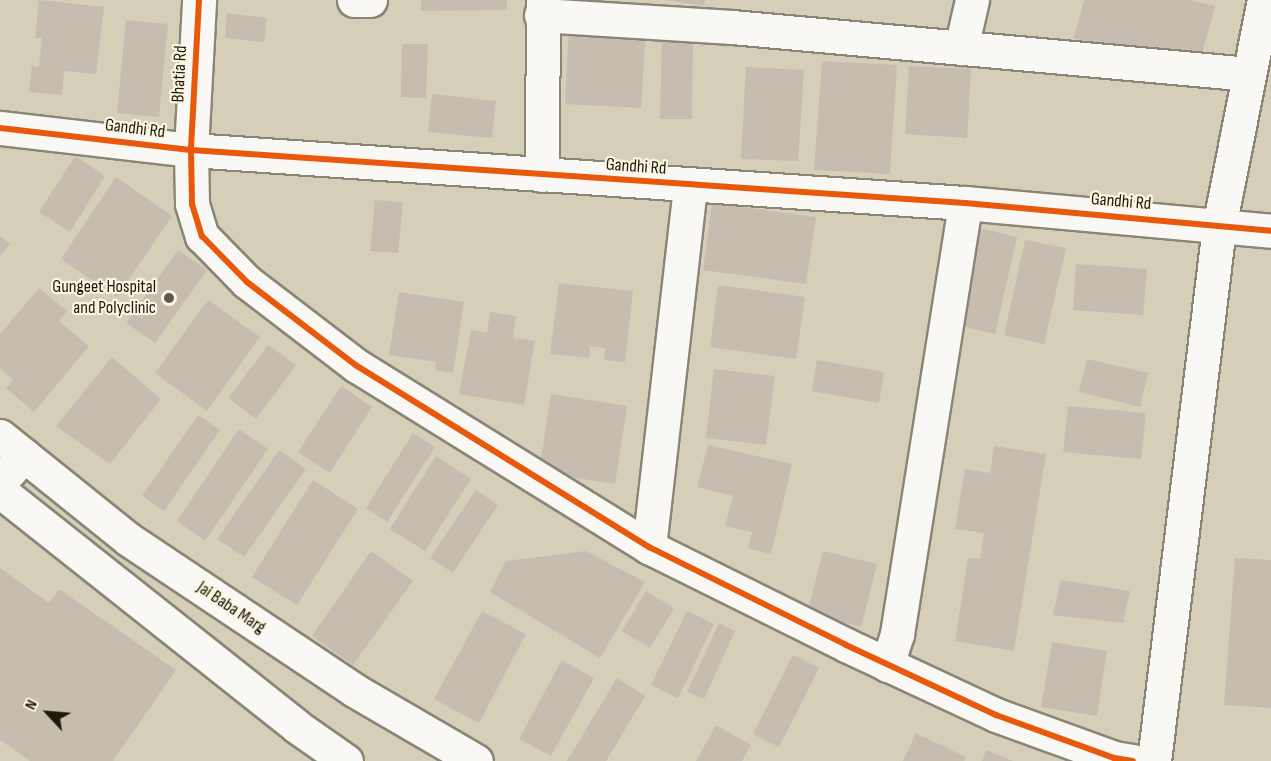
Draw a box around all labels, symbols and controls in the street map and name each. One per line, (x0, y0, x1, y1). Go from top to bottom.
street label: Bhatia Rd (168, 45, 192, 103)
street label: Gandhi Rd (104, 115, 166, 143)
street label: Gandhi Rd (605, 154, 667, 180)
street label: Gandhi Rd (1090, 189, 1152, 215)
place label: Gungeet Hospital and Polyclinic (52, 277, 156, 320)
marker: Gungeet Hospital and Polyclinic (160, 289, 178, 307)
street label: Jai Baba Marg (192, 577, 270, 639)
north arrow (18, 683, 78, 743)
text: N (21, 697, 42, 713)

